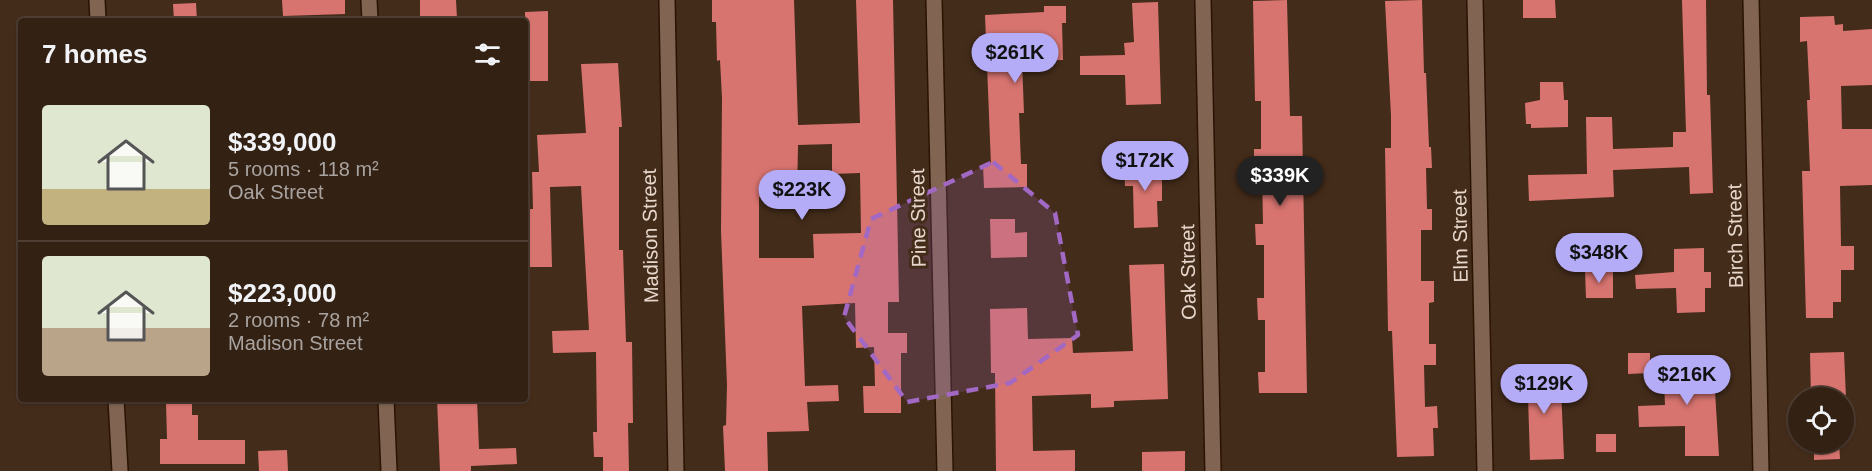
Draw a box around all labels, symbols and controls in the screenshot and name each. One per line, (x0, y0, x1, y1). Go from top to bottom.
pin: $261K (973, 33, 1057, 84)
icon: filters (471, 38, 504, 71)
text: 7 homes (42, 39, 148, 69)
text: $261K (986, 41, 1044, 63)
text: $339,000 (228, 127, 336, 157)
icon: home (90, 129, 162, 201)
pin: $172K (1103, 141, 1187, 192)
text: $172K (1116, 149, 1174, 171)
pin: $339K (1238, 156, 1322, 207)
text: 5 rooms · 118 m² (228, 158, 379, 180)
text: $339K (1251, 164, 1309, 186)
street label: Madison Street (638, 168, 662, 303)
street label: Pine Street (906, 168, 930, 268)
pin: $223K (760, 170, 844, 221)
text: $223K (773, 178, 831, 200)
text: Oak Street (228, 181, 324, 203)
street label: Birch Street (1723, 183, 1747, 288)
street label: Elm Street (1448, 189, 1472, 283)
street label: Oak Street (1176, 224, 1200, 320)
pin: $348K (1557, 233, 1641, 284)
text: $348K (1570, 241, 1628, 263)
text: $223,000 (228, 278, 336, 308)
icon: home (90, 280, 162, 352)
text: 2 rooms · 78 m² (228, 309, 369, 331)
text: Madison Street (228, 332, 363, 354)
pin: $216K (1645, 355, 1729, 406)
text: $216K (1658, 363, 1716, 385)
pin: $129K (1502, 364, 1586, 415)
text: $129K (1515, 372, 1573, 394)
map controls (1788, 387, 1854, 453)
button: locate (1788, 387, 1854, 453)

